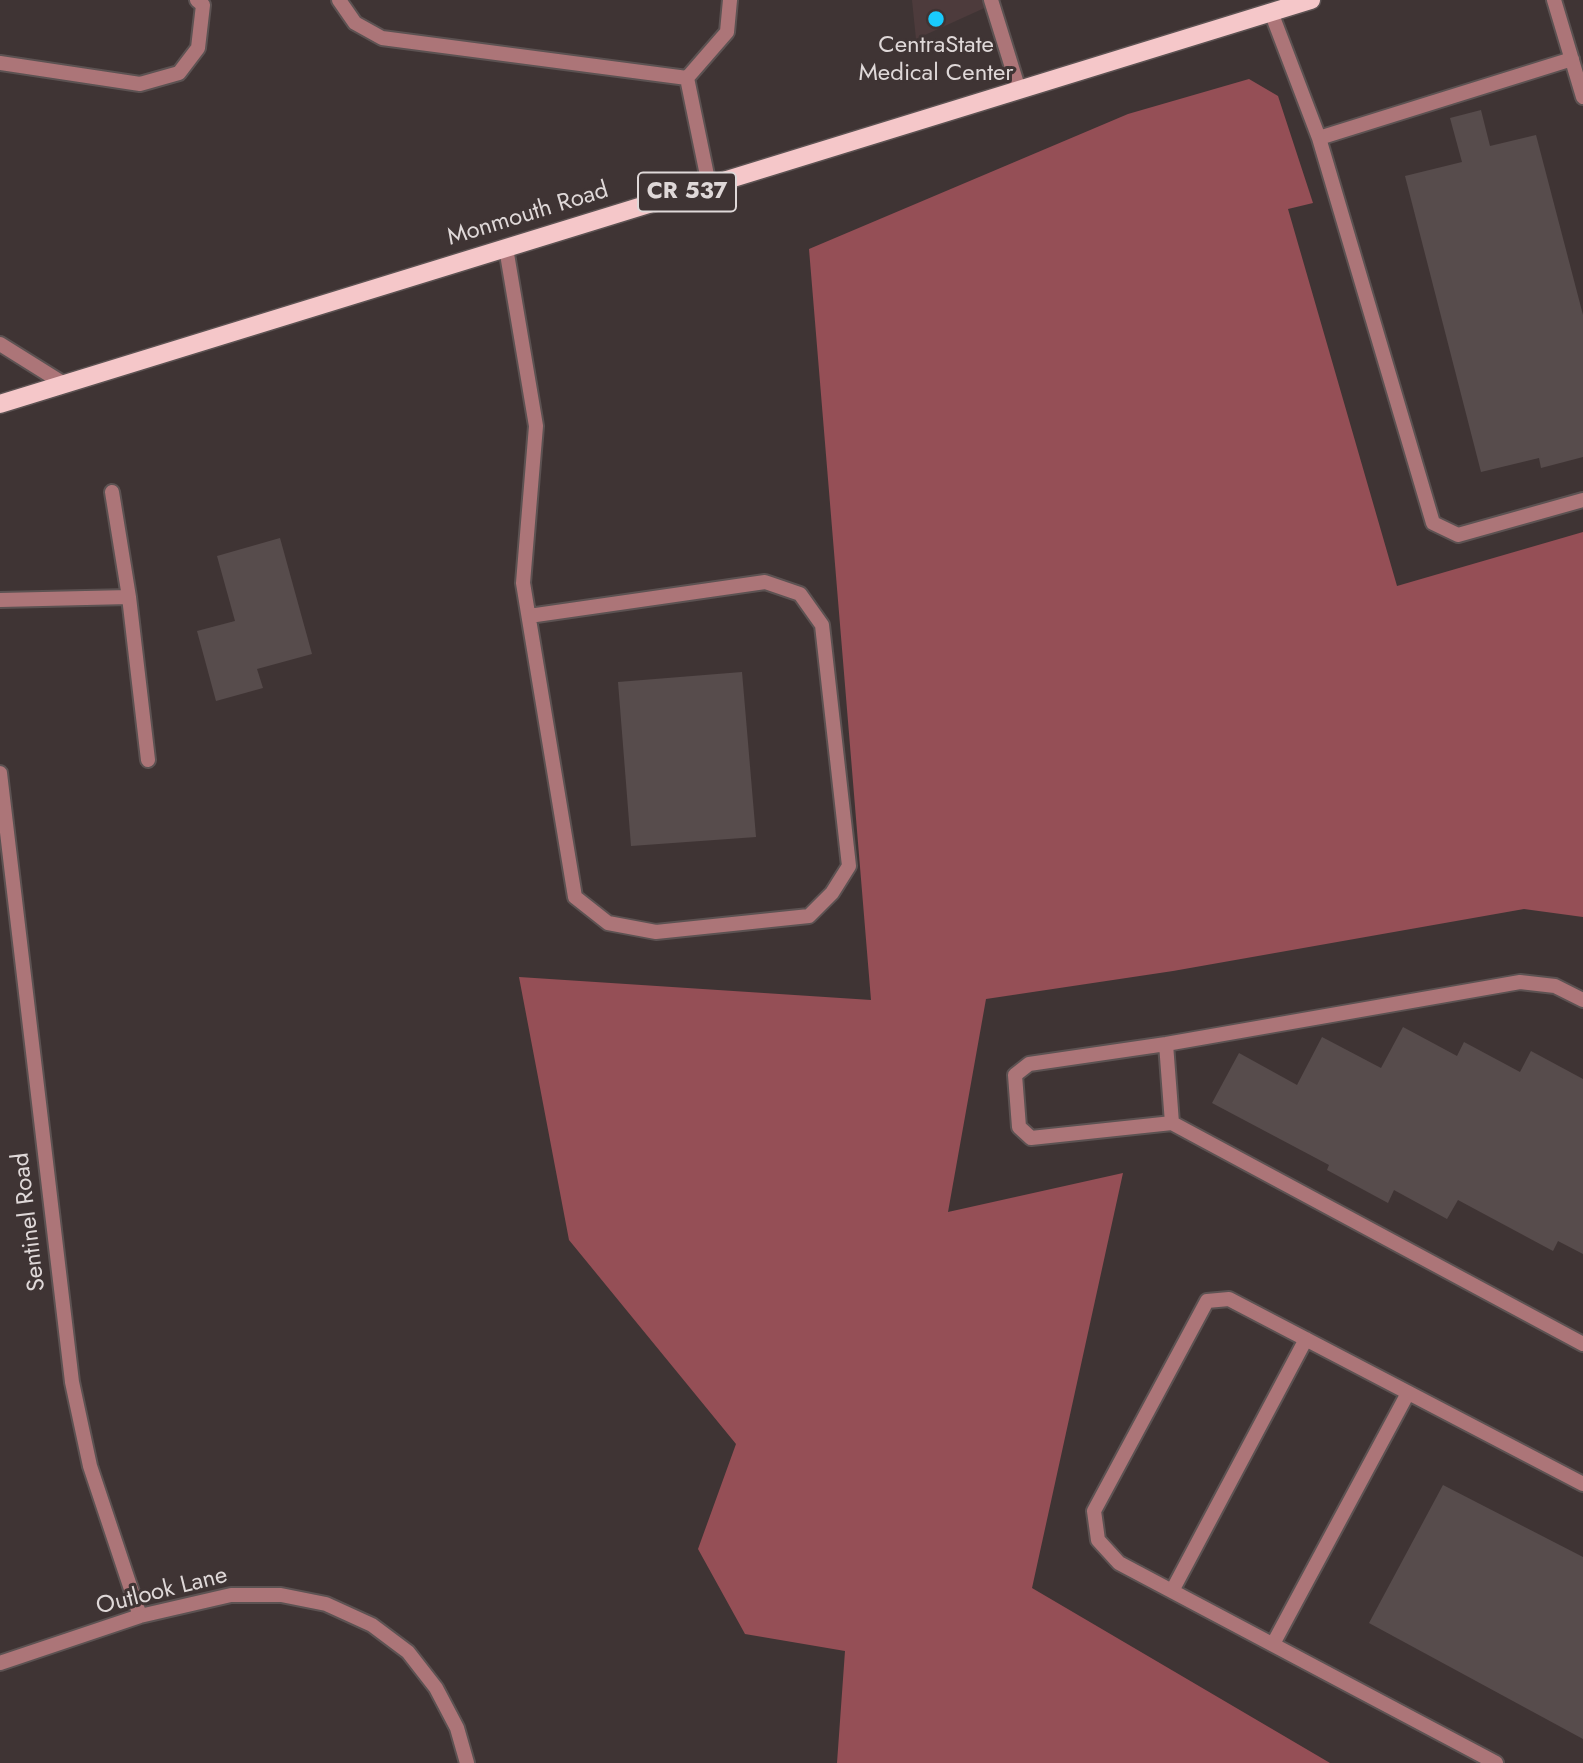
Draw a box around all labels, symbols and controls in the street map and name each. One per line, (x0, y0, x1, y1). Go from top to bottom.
marker: CentraState Medical Center (926, 9, 946, 29)
place label: CentraState Medical Center (858, 32, 1014, 88)
road number: CR 537 (638, 172, 736, 211)
street label: Monmouth Road (444, 177, 612, 253)
street label: Sentinel Road (7, 1151, 53, 1293)
street label: Outlook Lane (93, 1562, 231, 1622)

